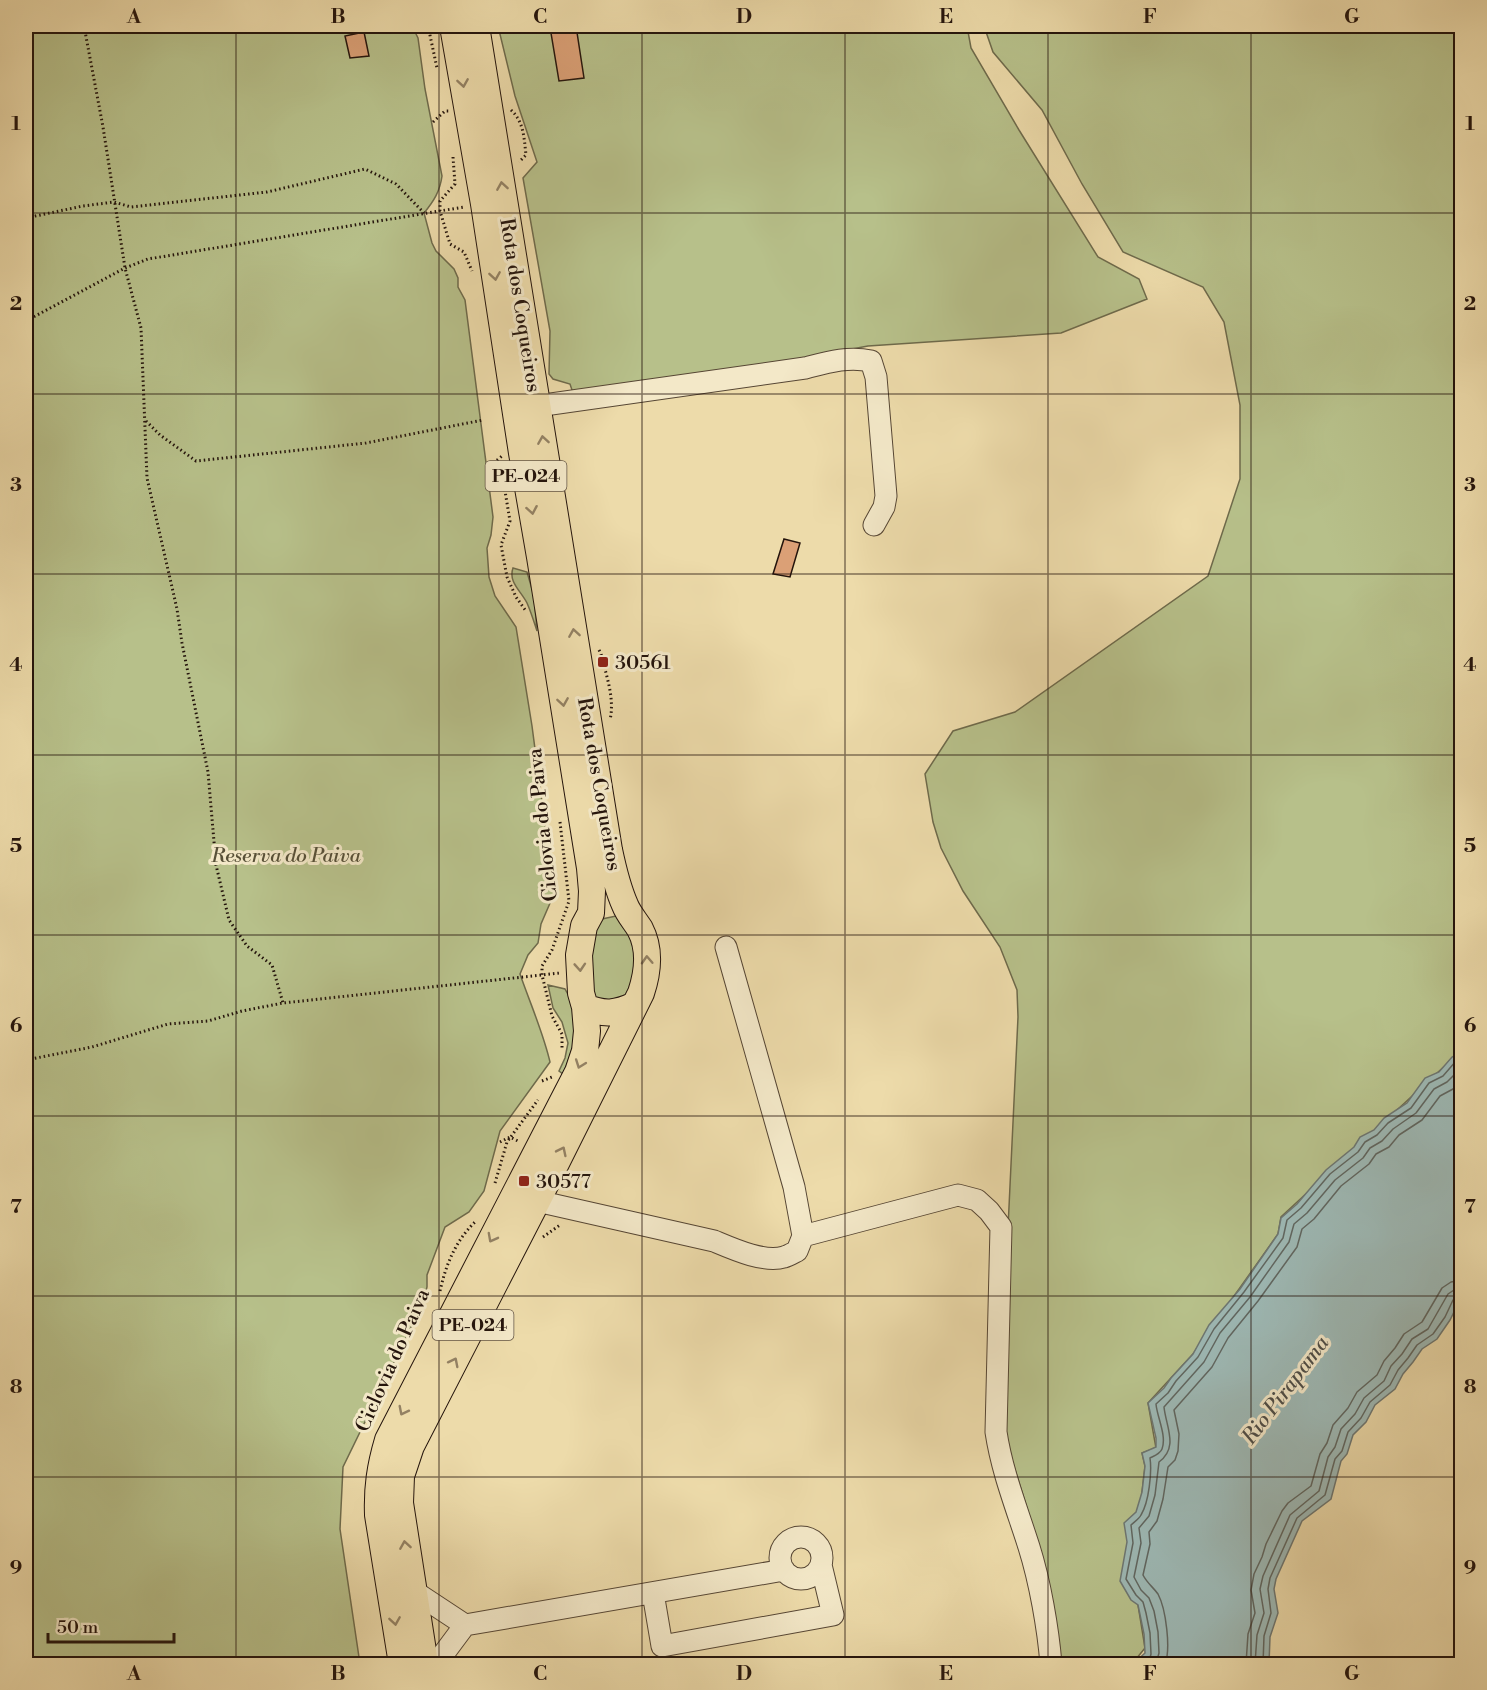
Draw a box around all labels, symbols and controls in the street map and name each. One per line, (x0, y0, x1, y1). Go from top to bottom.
text: A (126, 5, 142, 30)
text: B (330, 5, 346, 30)
text: C (533, 5, 547, 30)
text: D (736, 5, 752, 30)
text: E (939, 5, 953, 30)
text: F (1143, 5, 1157, 30)
text: G (1344, 5, 1360, 30)
one-way arrow (456, 79, 468, 88)
text: 1 (11, 112, 21, 137)
text: 1 (1465, 112, 1475, 137)
one-way arrow (496, 181, 509, 191)
street label: Rota dos Coqueiros (493, 217, 546, 394)
one-way arrow (488, 270, 501, 280)
text: 2 (10, 292, 22, 317)
text: 2 (1464, 292, 1476, 317)
one-way arrow (537, 436, 549, 445)
road number: PE-024 (486, 461, 566, 491)
text: 3 (10, 473, 22, 498)
text: 3 (1464, 473, 1476, 498)
one-way arrow (525, 504, 538, 514)
one-way arrow (569, 628, 581, 637)
place label: 30561 (615, 651, 671, 676)
text: 4 (9, 653, 23, 678)
text: 4 (1463, 653, 1477, 678)
marker: 30561 (596, 655, 610, 669)
street label: Rota dos Coqueiros (571, 696, 626, 873)
one-way arrow (557, 697, 569, 707)
street label: Ciclovia do Paiva (523, 746, 564, 903)
text: 5 (10, 834, 22, 859)
text: 5 (1464, 834, 1476, 859)
park label: Reserva do Paiva (210, 844, 362, 869)
one-way arrow (641, 955, 654, 964)
one-way arrow (573, 962, 586, 971)
text: 6 (10, 1014, 23, 1039)
text: 6 (1464, 1014, 1477, 1039)
one-way arrow (575, 1058, 588, 1069)
one-way arrow (555, 1147, 566, 1157)
place label: 30577 (536, 1170, 591, 1195)
marker: 30577 (517, 1174, 531, 1188)
text: 7 (10, 1195, 22, 1220)
text: 7 (1464, 1195, 1476, 1220)
one-way arrow (488, 1232, 499, 1242)
street label: Ciclovia do Paiva (351, 1284, 436, 1436)
road number: PE-024 (432, 1310, 514, 1340)
water label: Rio Pirapama (1236, 1331, 1335, 1451)
one-way arrow (447, 1358, 458, 1368)
text: 8 (10, 1375, 23, 1400)
text: 8 (1464, 1375, 1477, 1400)
one-way arrow (398, 1405, 410, 1416)
one-way arrow (400, 1540, 412, 1549)
text: 9 (10, 1556, 22, 1581)
text: 9 (1464, 1556, 1476, 1581)
scale bar (48, 1606, 174, 1644)
one-way arrow (388, 1615, 401, 1625)
text: 50 m (57, 1616, 99, 1639)
text: A (126, 1662, 142, 1687)
text: B (330, 1662, 346, 1687)
text: C (533, 1662, 547, 1687)
text: D (736, 1662, 752, 1687)
text: E (939, 1662, 953, 1687)
text: F (1143, 1662, 1157, 1687)
text: G (1344, 1662, 1360, 1687)

